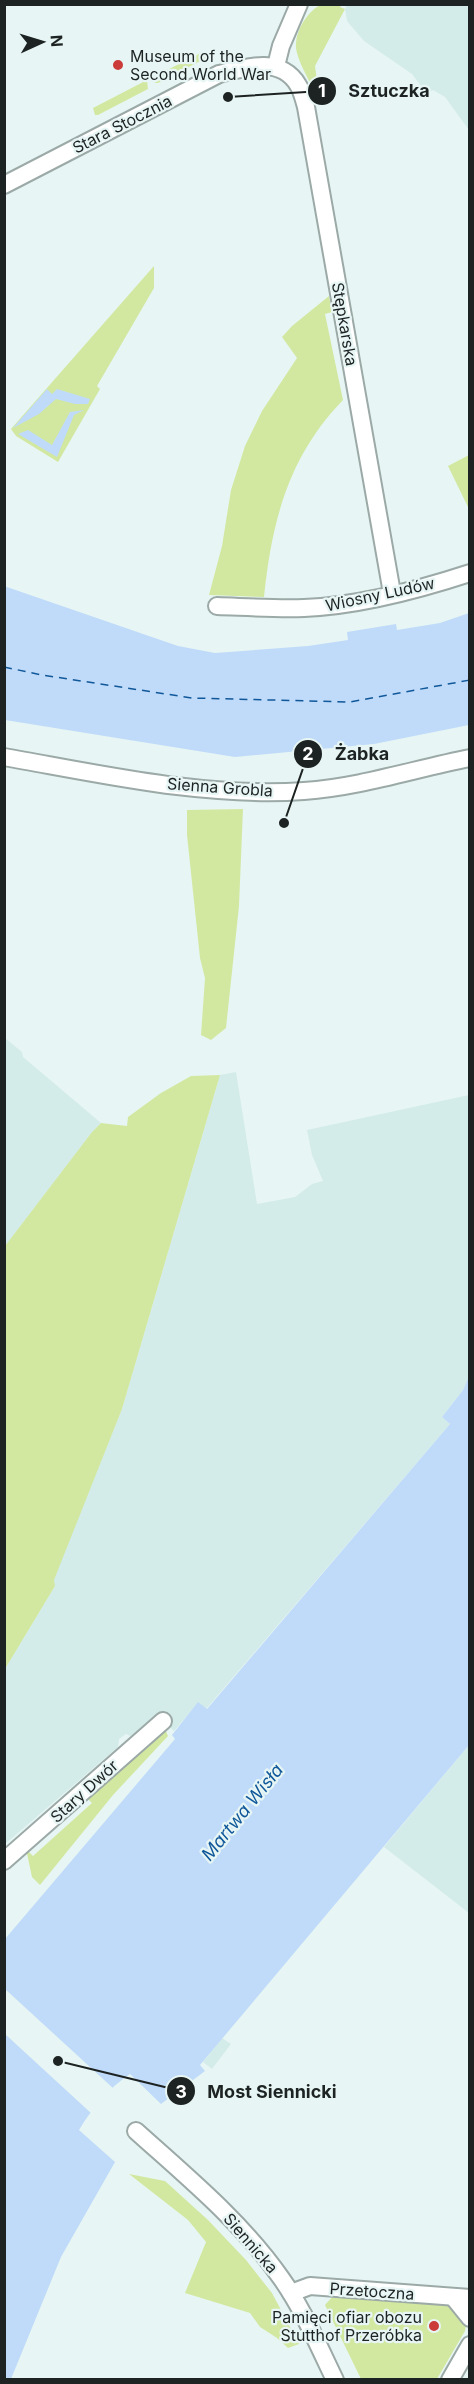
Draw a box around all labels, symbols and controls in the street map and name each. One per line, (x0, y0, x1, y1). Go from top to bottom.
north arrow (12, 12, 72, 72)
text: N (47, 34, 67, 48)
place label: Museum of the Second World War (130, 46, 271, 84)
marker: Museum of the Second World War (111, 58, 125, 72)
callout: Sztuczka (307, 73, 442, 109)
text: 1 (318, 80, 326, 101)
text: Sztuczka (348, 80, 430, 101)
street label: Stara Stocznia (69, 90, 175, 158)
street label: Stępkarska (328, 281, 362, 367)
street label: Wiosny Ludów (324, 573, 436, 615)
callout: Żabka (293, 736, 401, 772)
text: 2 (302, 743, 314, 764)
text: Żabka (335, 743, 389, 764)
street label: Sienna Grobla (167, 773, 273, 801)
street label: Stary Dwór (46, 1755, 122, 1827)
water label: Martwa Wisła (197, 1760, 287, 1864)
callout: Most Siennicki (166, 2073, 349, 2109)
text: 3 (175, 2081, 187, 2102)
text: Most Siennicki (207, 2081, 337, 2102)
street label: Siennicka (219, 2209, 283, 2277)
street label: Przetoczna (329, 2278, 415, 2304)
place label: Pamięci ofiar obozu Stutthof Przeróbka (272, 2307, 422, 2345)
marker: Pamięci ofiar obozu Stutthof Przeróbka (427, 2319, 441, 2333)

